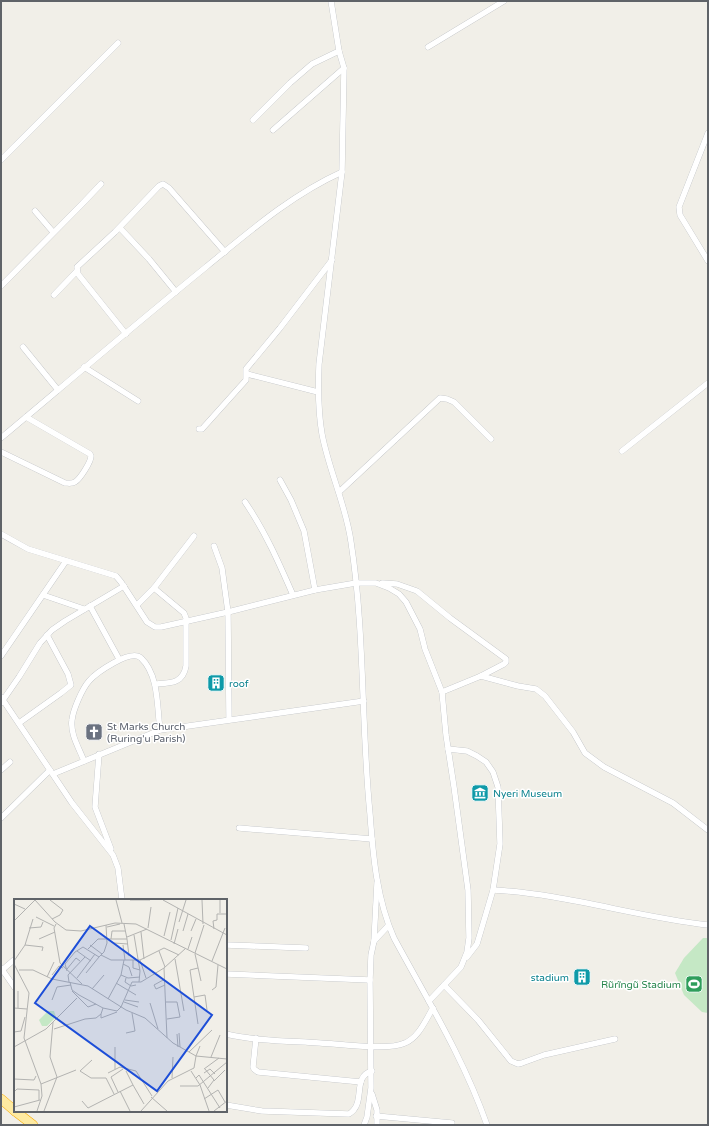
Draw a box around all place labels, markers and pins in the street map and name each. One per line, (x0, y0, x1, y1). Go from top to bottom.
building icon: roof (206, 673, 226, 693)
place label: roof (229, 678, 249, 690)
place label: St Marks Church (Ruring'u Parish) (107, 721, 185, 745)
church icon: St Marks Church (Ruring'u Parish) (84, 722, 104, 742)
museum icon: Nyeri Museum (470, 783, 490, 803)
place label: Nyeri Museum (493, 788, 562, 800)
building icon: stadium (572, 967, 592, 987)
place label: stadium (531, 972, 569, 984)
sports icon: Rũrĩngũ Stadium (684, 974, 704, 994)
place label: Rũrĩngũ Stadium (601, 979, 681, 991)

